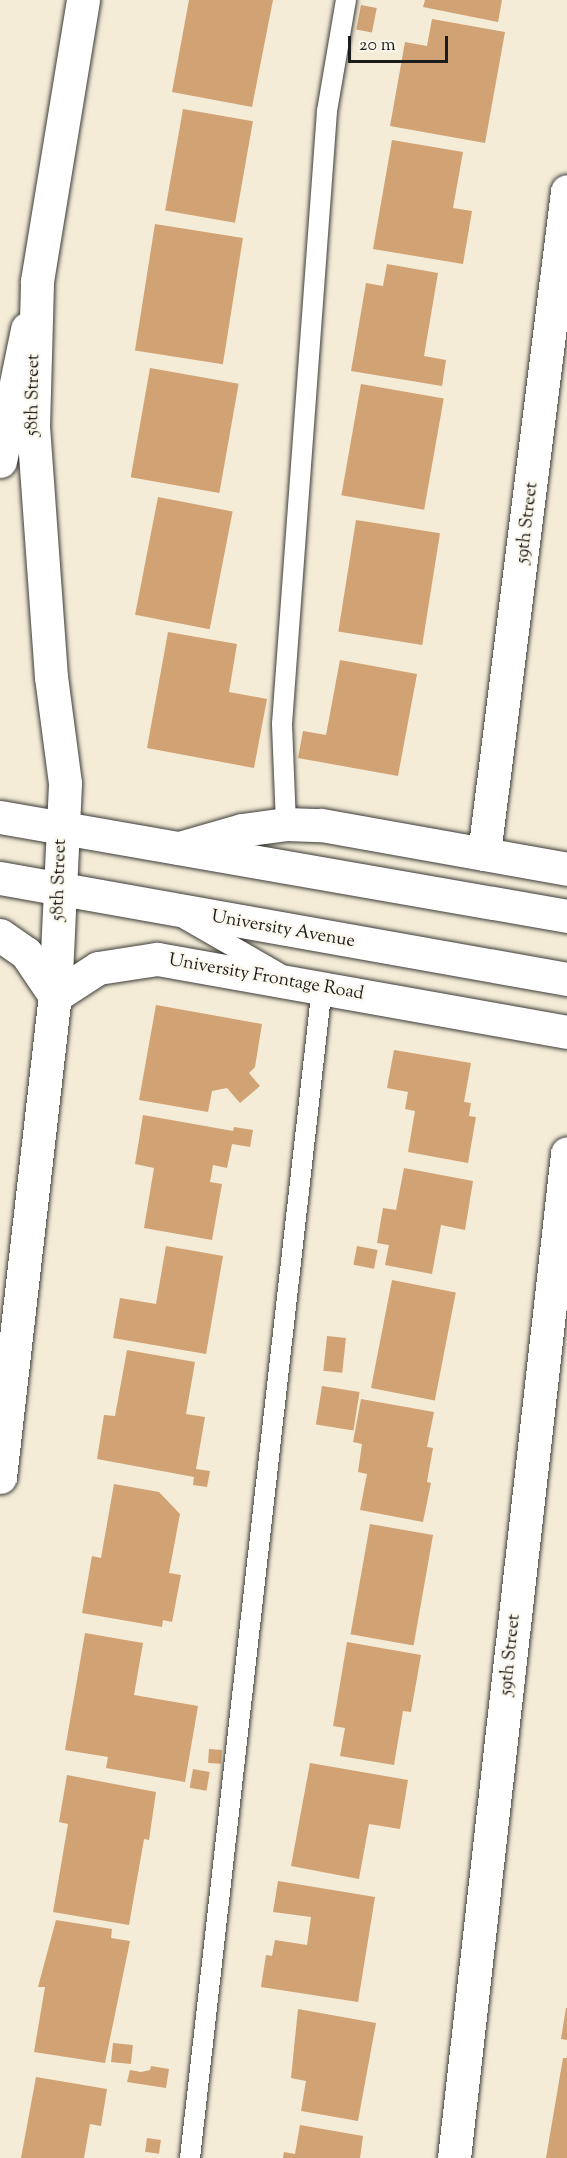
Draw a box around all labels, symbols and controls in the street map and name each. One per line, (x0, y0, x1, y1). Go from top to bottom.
scale bar (351, 24, 452, 62)
text: 20 m (359, 33, 396, 59)
street label: 58th Street (22, 354, 46, 436)
street label: 59th Street (512, 481, 544, 565)
street label: 58th Street (48, 839, 72, 921)
street label: University Avenue (209, 907, 357, 953)
street label: University Frontage Road (167, 950, 365, 1006)
street label: 59th Street (496, 1613, 526, 1697)

